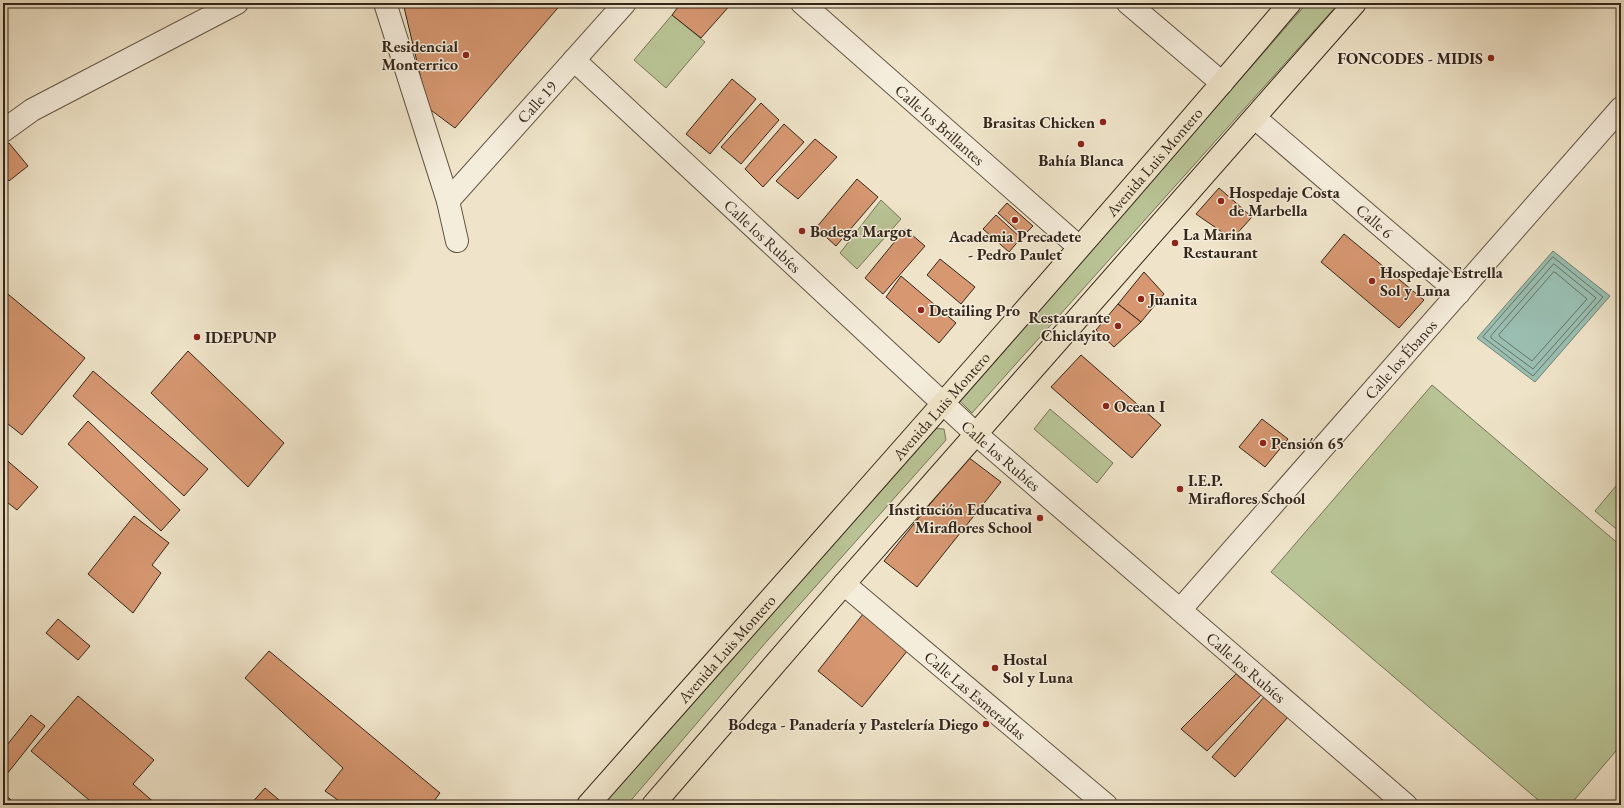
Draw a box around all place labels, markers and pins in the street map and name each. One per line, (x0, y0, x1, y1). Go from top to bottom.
place label: Residencial Monterrico (382, 36, 458, 75)
place label: FONCODES - MIDIS (1337, 48, 1483, 69)
marker: Residencial Monterrico (461, 50, 471, 60)
marker: FONCODES - MIDIS (1486, 53, 1496, 63)
place label: Brasitas Chicken (983, 112, 1095, 133)
marker: Brasitas Chicken (1098, 117, 1108, 127)
marker: Bahía Blanca (1076, 139, 1086, 149)
place label: Bahía Blanca (1038, 150, 1125, 171)
place label: Hospedaje Costa de Marbella (1229, 182, 1341, 221)
marker: Hospedaje Costa de Marbella (1216, 196, 1226, 206)
marker: Academia Precadete - Pedro Paulet (1010, 215, 1020, 225)
place label: Bodega Margot (810, 221, 912, 242)
place label: La Marina Restaurant (1183, 224, 1258, 263)
marker: Bodega Margot (797, 226, 807, 236)
place label: Academia Precadete - Pedro Paulet (948, 226, 1081, 265)
marker: La Marina Restaurant (1170, 238, 1180, 248)
place label: Hospedaje Estrella Sol y Luna (1380, 262, 1504, 301)
marker: Hospedaje Estrella Sol y Luna (1367, 276, 1377, 286)
place label: Juanita (1147, 289, 1198, 310)
marker: Juanita (1136, 294, 1146, 304)
place label: Detailing Pro (929, 300, 1020, 321)
marker: Detailing Pro (916, 305, 926, 315)
place label: Restaurante Chiclayito (1028, 307, 1110, 346)
marker: Restaurante Chiclayito (1113, 321, 1123, 331)
place label: IDEPUNP (205, 327, 277, 348)
marker: IDEPUNP (192, 332, 202, 342)
place label: Ocean I (1114, 396, 1165, 417)
marker: Ocean I (1101, 401, 1111, 411)
place label: Pensión 65 (1271, 433, 1344, 454)
marker: Pensión 65 (1258, 438, 1268, 448)
place label: I.E.P. Miraflores School (1188, 470, 1306, 509)
marker: I.E.P. Miraflores School (1175, 484, 1185, 494)
place label: Institución Educativa Miraflores School (889, 499, 1033, 538)
marker: Institución Educativa Miraflores School (1035, 513, 1045, 523)
place label: Hostal Sol y Luna (1003, 649, 1074, 688)
marker: Hostal Sol y Luna (990, 663, 1000, 673)
place label: Bodega - Panadería y Pastelería Diego (728, 714, 978, 735)
marker: Bodega - Panadería y Pastelería Diego (981, 719, 991, 729)

